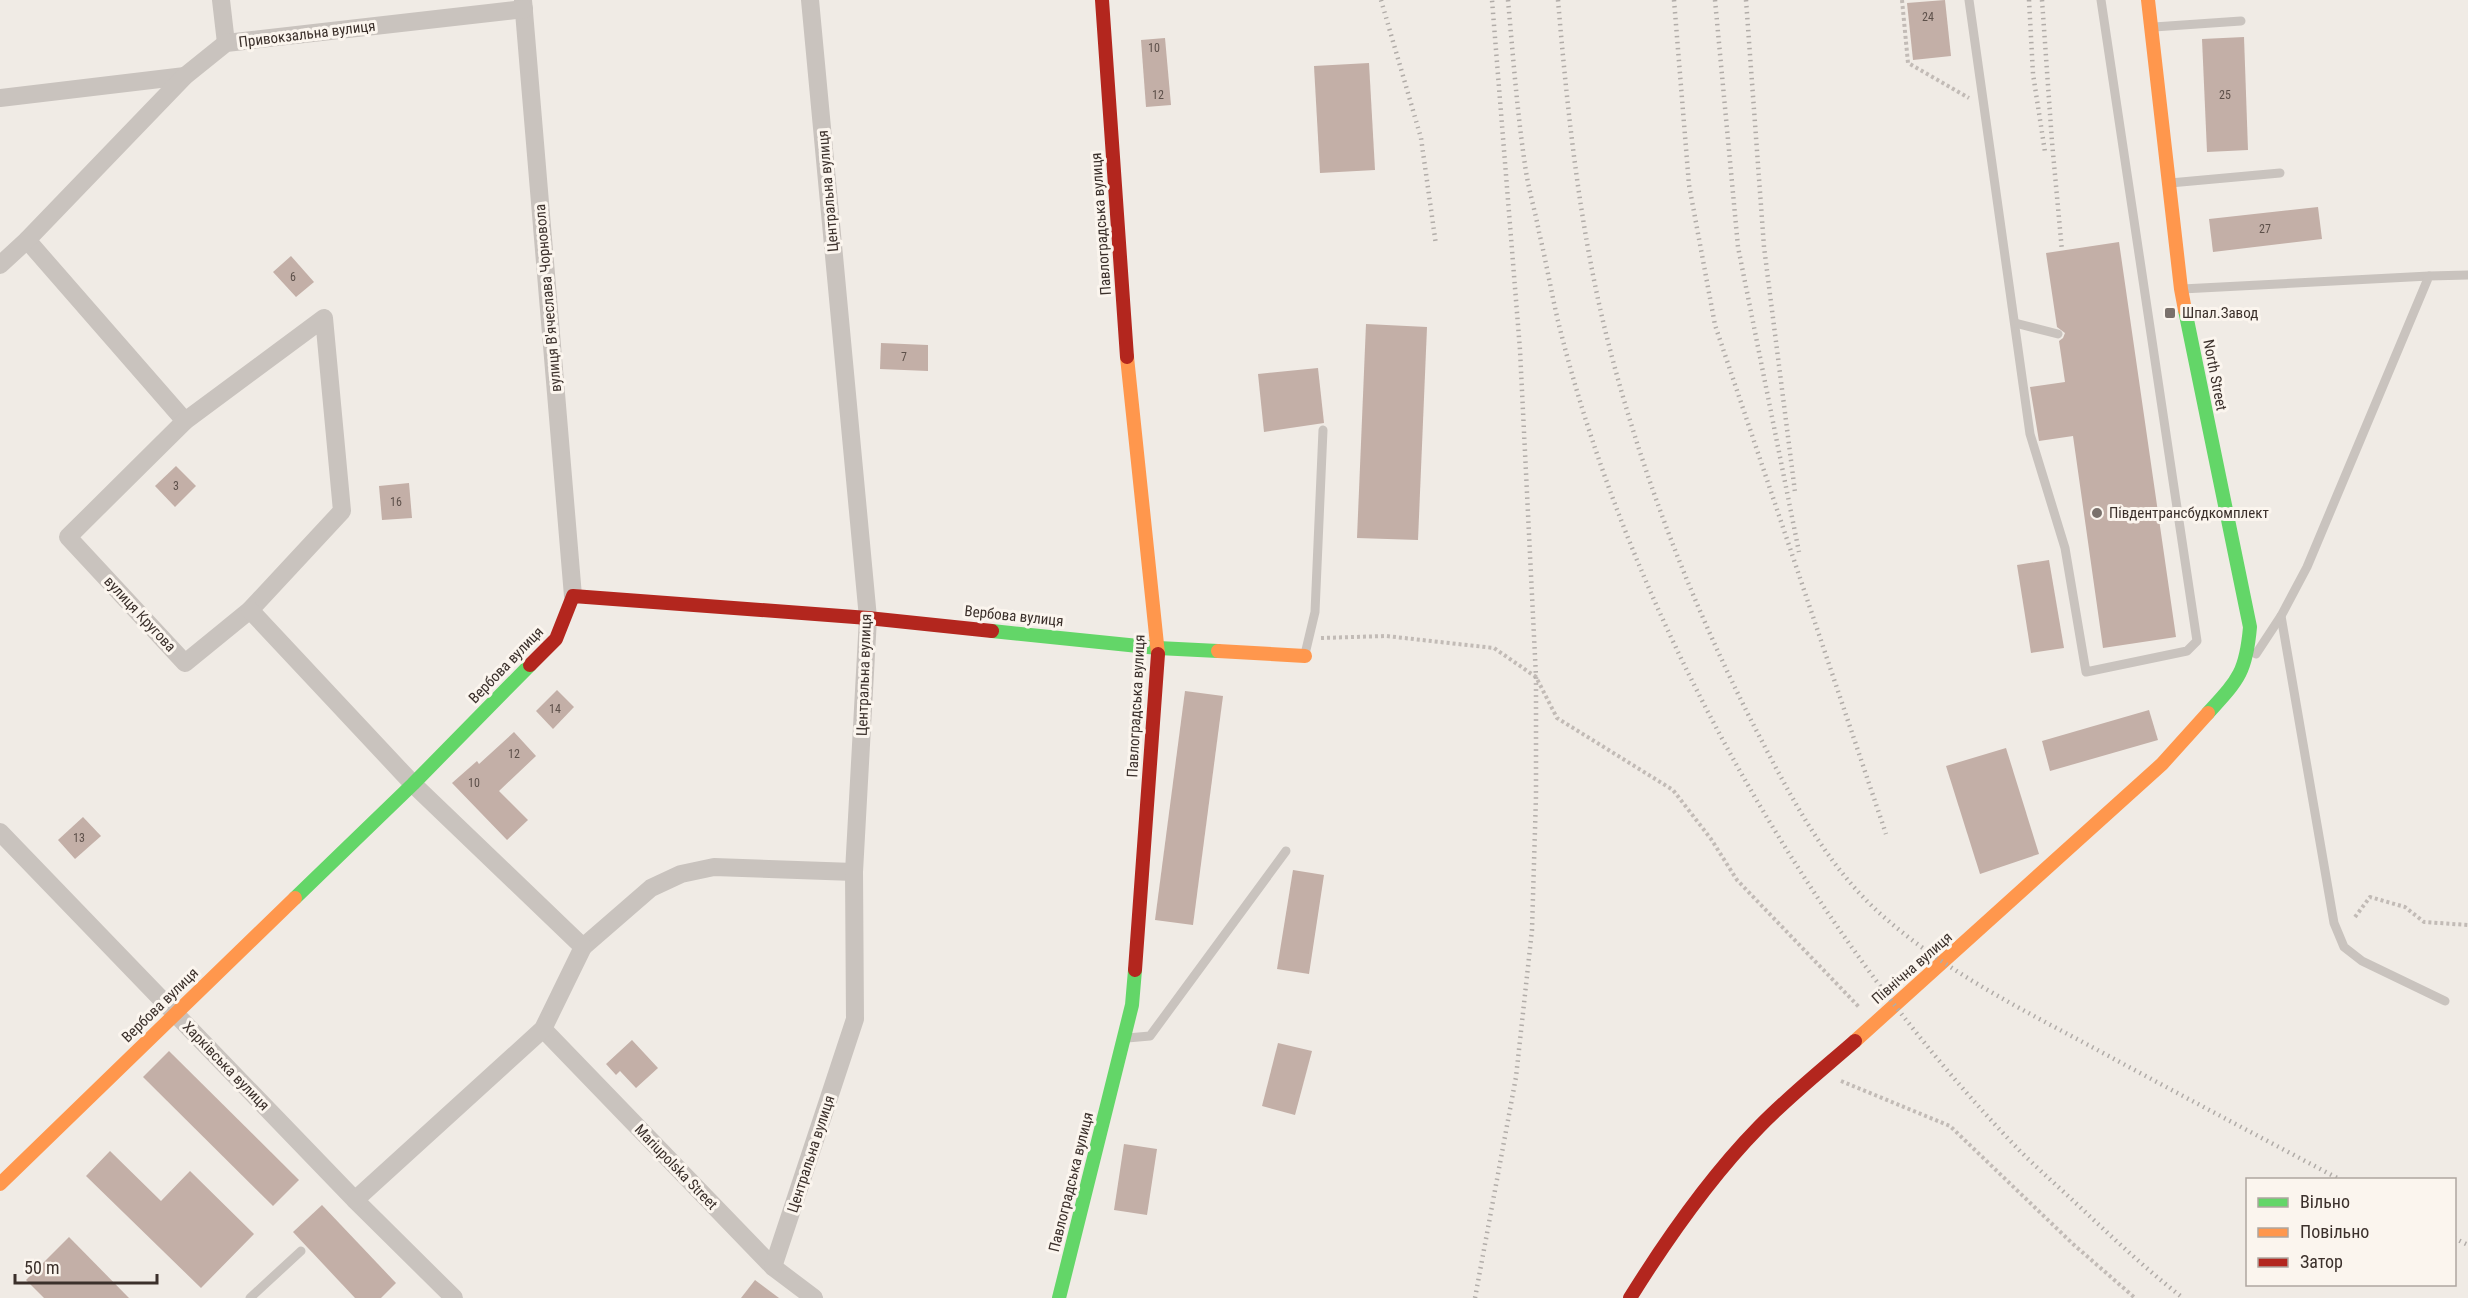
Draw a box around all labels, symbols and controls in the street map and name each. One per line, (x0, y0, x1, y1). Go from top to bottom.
house number: 24 (1922, 10, 1934, 24)
street label: Привокзальна вулиця (238, 17, 376, 51)
house number: 10 (1148, 41, 1160, 55)
house number: 12 (1152, 88, 1164, 102)
house number: 25 (2219, 88, 2231, 102)
street label: Центральна вулиця (814, 129, 842, 253)
street label: Павлоградська вулиця (1087, 152, 1115, 296)
street label: вулиця В'ячеслава Чорновола (531, 203, 565, 393)
house number: 27 (2259, 222, 2271, 236)
house number: 6 (290, 270, 296, 284)
place label: Шпал.Завод (2182, 304, 2258, 322)
marker: Шпал.Завод (2163, 306, 2177, 320)
street label: North Street (2199, 338, 2231, 412)
house number: 7 (901, 350, 907, 364)
house number: 3 (173, 479, 179, 493)
house number: 16 (390, 495, 402, 509)
place label: Південтрансбудкомплект (2109, 504, 2269, 522)
marker: Південтрансбудкомплект (2090, 506, 2104, 520)
street label: вулиця Кругова (100, 572, 180, 656)
street label: Вербова вулиця (964, 602, 1064, 630)
street label: Центральна вулиця (853, 614, 875, 736)
street label: Вербова вулиця (465, 623, 547, 707)
street label: Павлоградська вулиця (1123, 634, 1149, 778)
house number: 14 (549, 702, 561, 716)
house number: 12 (508, 747, 520, 761)
house number: 10 (468, 776, 480, 790)
house number: 13 (73, 831, 85, 845)
street label: Північна вулиця (1868, 928, 1956, 1008)
street label: Вербова вулиця (118, 964, 202, 1046)
street label: Харківська вулиця (179, 1018, 273, 1114)
street label: Центральна вулиця (784, 1093, 838, 1215)
street label: Павлоградська вулиця (1045, 1110, 1097, 1254)
street label: Mariupolska Street (631, 1121, 721, 1213)
legend (2246, 1178, 2456, 1286)
text: Вільно (2300, 1191, 2350, 1212)
text: Повільно (2300, 1221, 2369, 1242)
scale bar (15, 1247, 158, 1285)
text: Затор (2300, 1251, 2343, 1272)
text: 50 m (24, 1257, 59, 1278)

